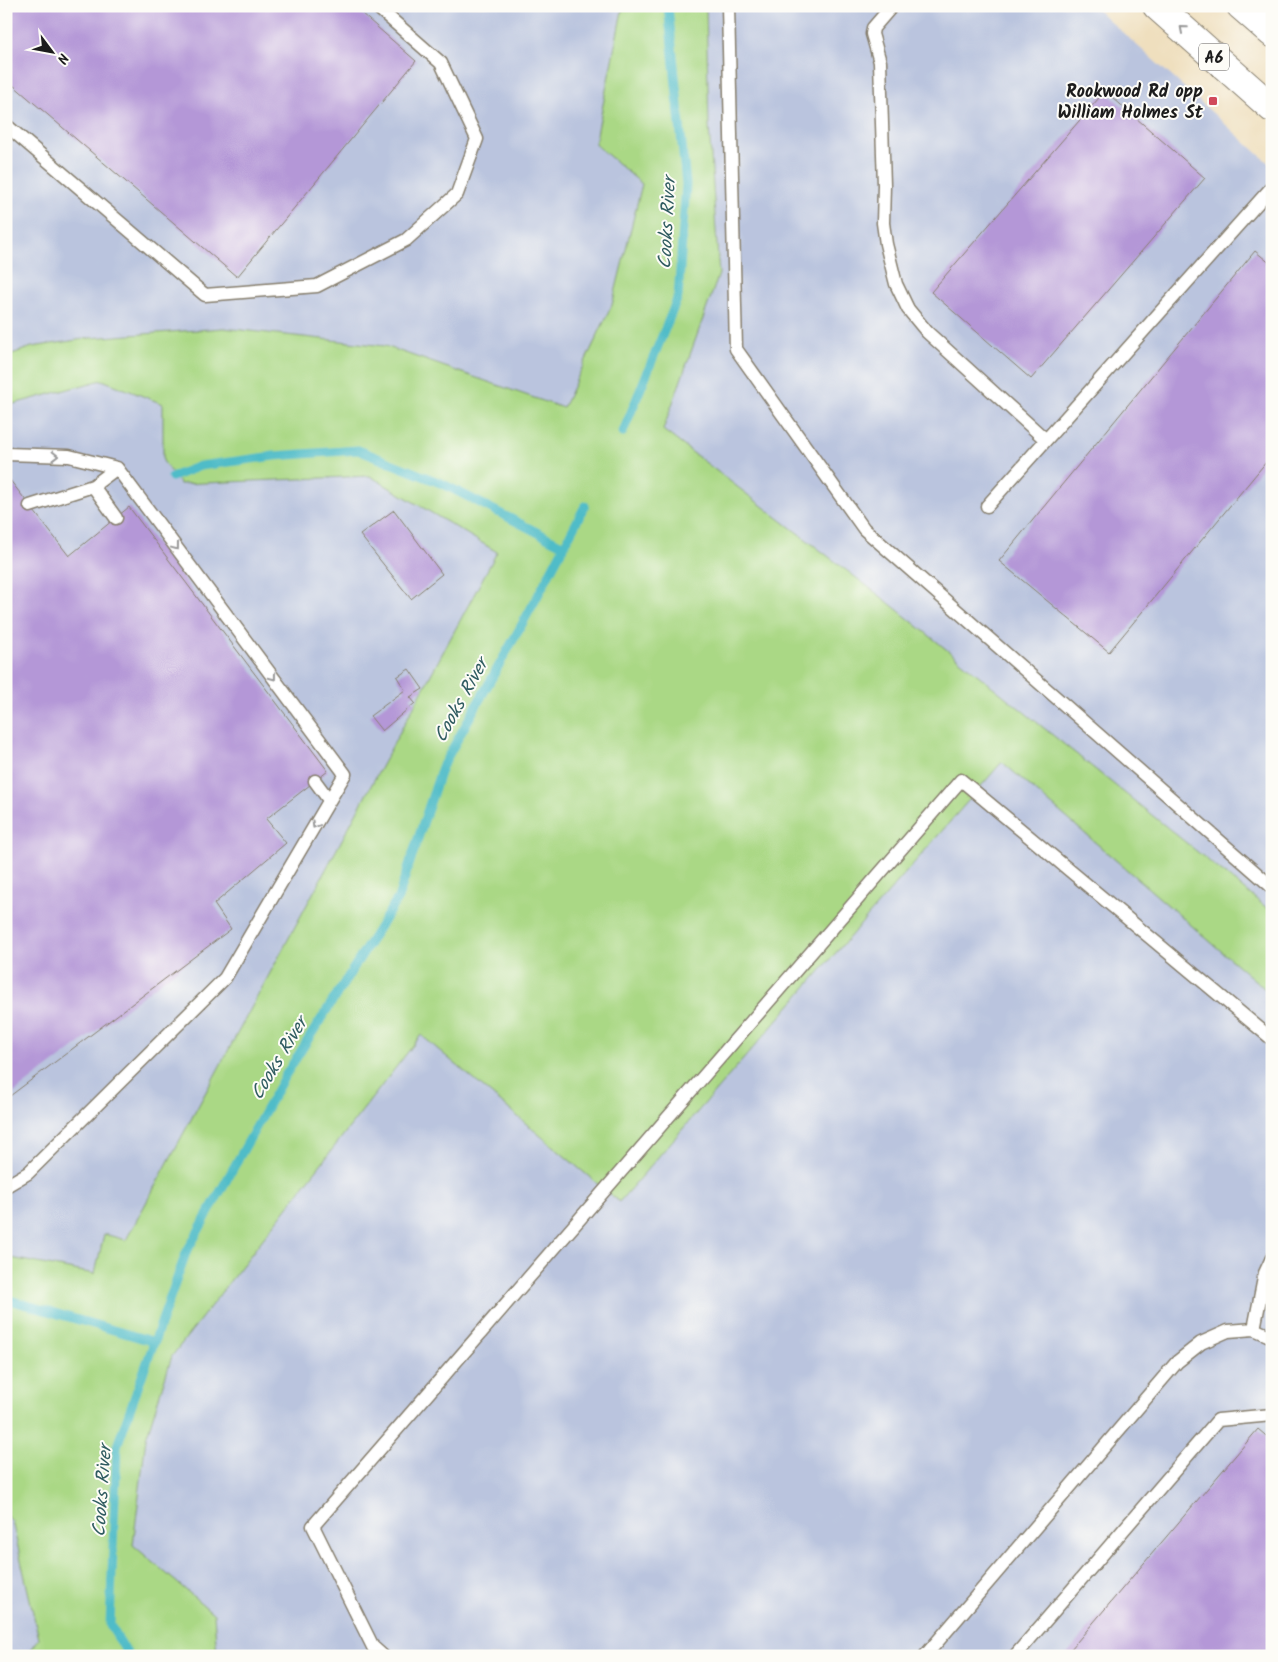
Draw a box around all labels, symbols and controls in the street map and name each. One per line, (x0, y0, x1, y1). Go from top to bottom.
one-way arrow (1179, 26, 1188, 35)
north arrow (28, 28, 78, 78)
road number: A6 (1199, 44, 1229, 70)
text: N (50, 49, 74, 68)
place label: Rookwood Rd opp William Holmes St (1057, 78, 1204, 128)
marker: Rookwood Rd opp William Holmes St (1207, 95, 1219, 107)
water label: Cooks River (651, 173, 686, 270)
one-way arrow (51, 450, 59, 461)
one-way arrow (170, 541, 179, 551)
water label: Cooks River (426, 650, 499, 748)
one-way arrow (268, 671, 276, 680)
one-way arrow (311, 820, 321, 829)
water label: Cooks River (243, 1009, 318, 1106)
water label: Cooks River (85, 1441, 121, 1538)

